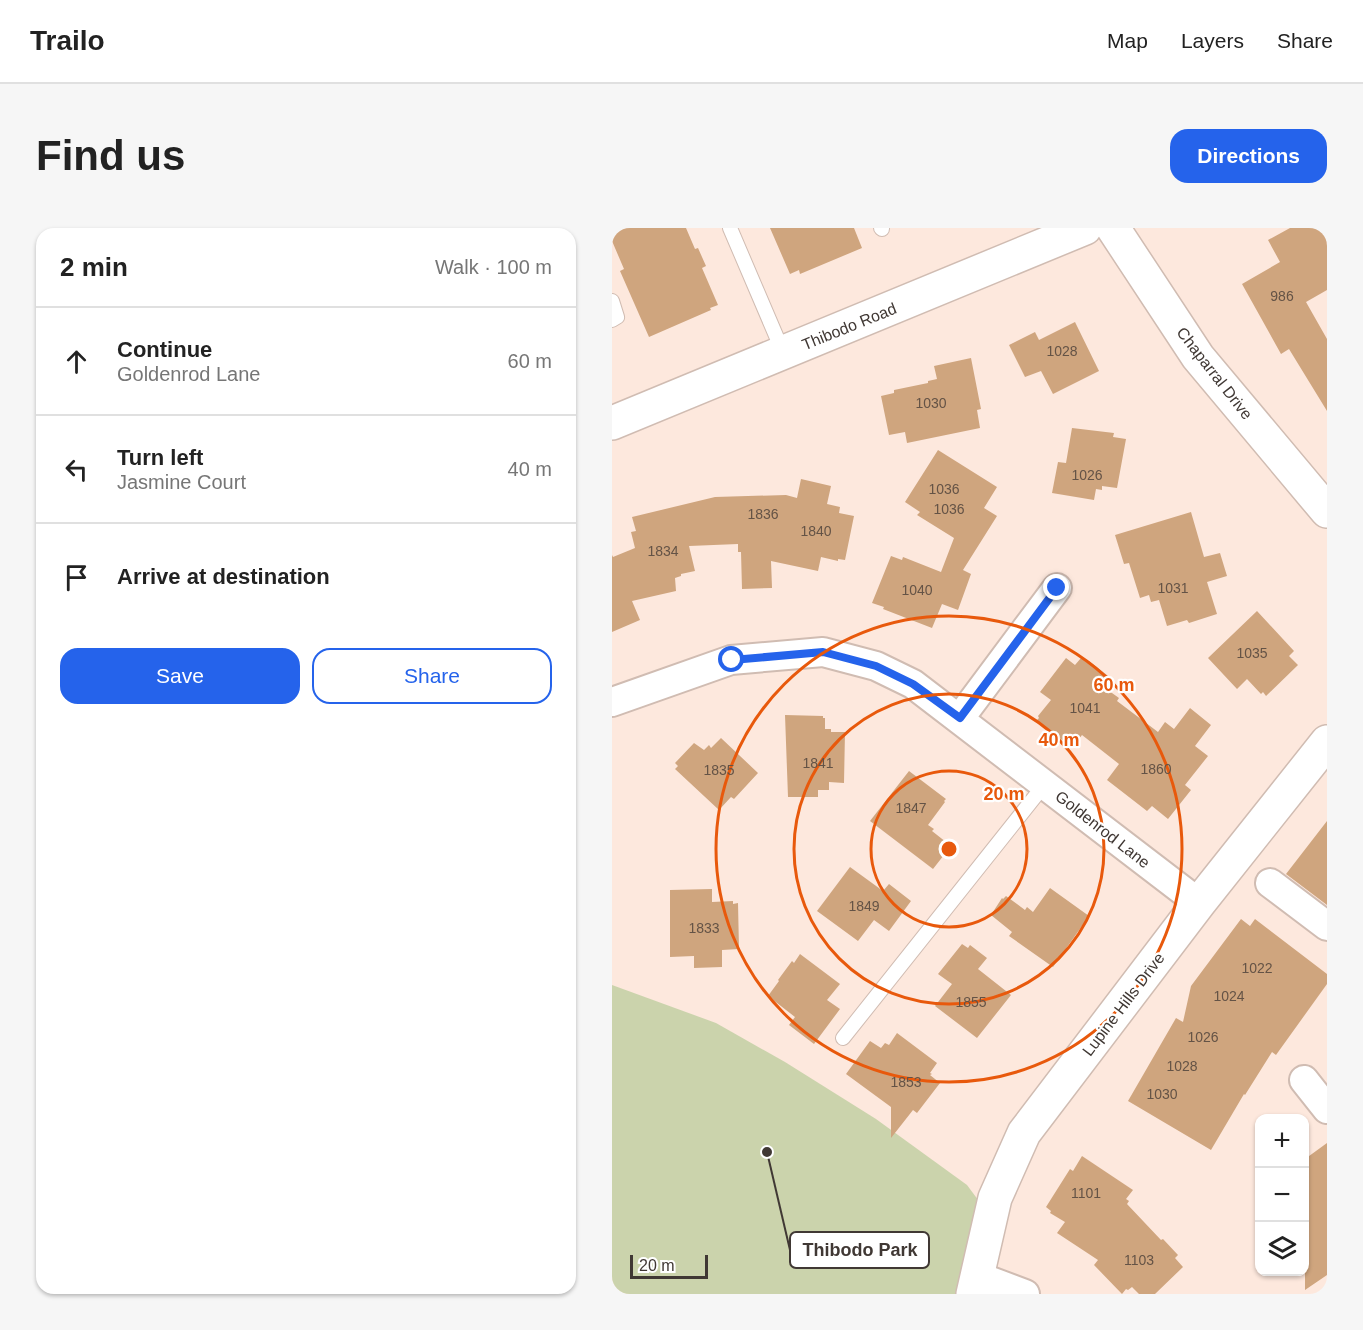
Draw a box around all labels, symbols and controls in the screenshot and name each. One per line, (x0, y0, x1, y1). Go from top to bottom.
text: Trailo (30, 25, 105, 56)
text: Map (1107, 29, 1148, 52)
text: Layers (1181, 29, 1244, 52)
text: Share (1277, 29, 1333, 52)
button: Directions (1170, 129, 1327, 183)
text: Find us (36, 132, 185, 179)
text: 2 min (60, 252, 128, 282)
text: Walk · 100 m (435, 256, 552, 278)
house number: 986 (1270, 288, 1294, 304)
street label: Thibodo Road (799, 300, 899, 353)
street label: Chaparral Drive (1173, 324, 1256, 423)
text: Continue (117, 337, 212, 362)
house number: 1028 (1046, 343, 1078, 359)
icon: ahead (60, 345, 93, 378)
text: 60 m (508, 350, 552, 372)
text: Goldenrod Lane (117, 363, 260, 385)
house number: 1030 (915, 395, 947, 411)
text: Turn left (117, 445, 203, 470)
icon: left (60, 453, 93, 486)
text: 40 m (508, 458, 552, 480)
house number: 1026 (1071, 467, 1103, 483)
text: Jasmine Court (117, 471, 246, 493)
house number: 1036 (928, 481, 960, 497)
house number: 1036 (933, 501, 965, 517)
house number: 1836 (747, 506, 779, 522)
house number: 1840 (800, 523, 832, 539)
house number: 1834 (647, 543, 679, 559)
icon: arrive (60, 561, 93, 594)
text: Arrive at destination (117, 564, 330, 589)
route end (1043, 574, 1069, 600)
house number: 1031 (1157, 580, 1189, 596)
house number: 1040 (901, 582, 933, 598)
house number: 1035 (1236, 645, 1268, 661)
route start (718, 646, 744, 672)
button: Save (60, 648, 300, 704)
button: Share (312, 648, 552, 704)
text: 60 m (1093, 675, 1135, 695)
house number: 1041 (1069, 700, 1101, 716)
text: 40 m (1038, 730, 1080, 750)
house number: 1841 (802, 755, 834, 771)
house number: 1860 (1140, 761, 1172, 777)
house number: 1835 (703, 762, 735, 778)
text: 20 m (983, 784, 1025, 804)
street label: Goldenrod Lane (1052, 787, 1153, 871)
house number: 1847 (895, 800, 927, 816)
centre of rings (939, 839, 959, 859)
house number: 1849 (848, 898, 880, 914)
house number: 1833 (688, 920, 720, 936)
street label: Lupine Hills Drive (1079, 949, 1168, 1059)
house number: 1022 (1241, 960, 1273, 976)
house number: 1024 (1213, 988, 1245, 1004)
house number: 1855 (955, 994, 987, 1010)
house number: 1026 (1187, 1029, 1219, 1045)
house number: 1028 (1166, 1058, 1198, 1074)
house number: 1853 (890, 1074, 922, 1090)
house number: 1030 (1146, 1086, 1178, 1102)
map controls (1255, 1114, 1309, 1276)
button: + (1255, 1114, 1309, 1168)
button: − (1255, 1168, 1309, 1222)
house number: 1101 (1071, 1185, 1101, 1201)
button: layers (1255, 1222, 1309, 1276)
callout: Thibodo Park (790, 1232, 929, 1268)
text: Thibodo Park (802, 1240, 918, 1260)
scale bar (630, 1252, 708, 1280)
house number: 1103 (1124, 1252, 1154, 1268)
text: 20 m (639, 1257, 675, 1274)

